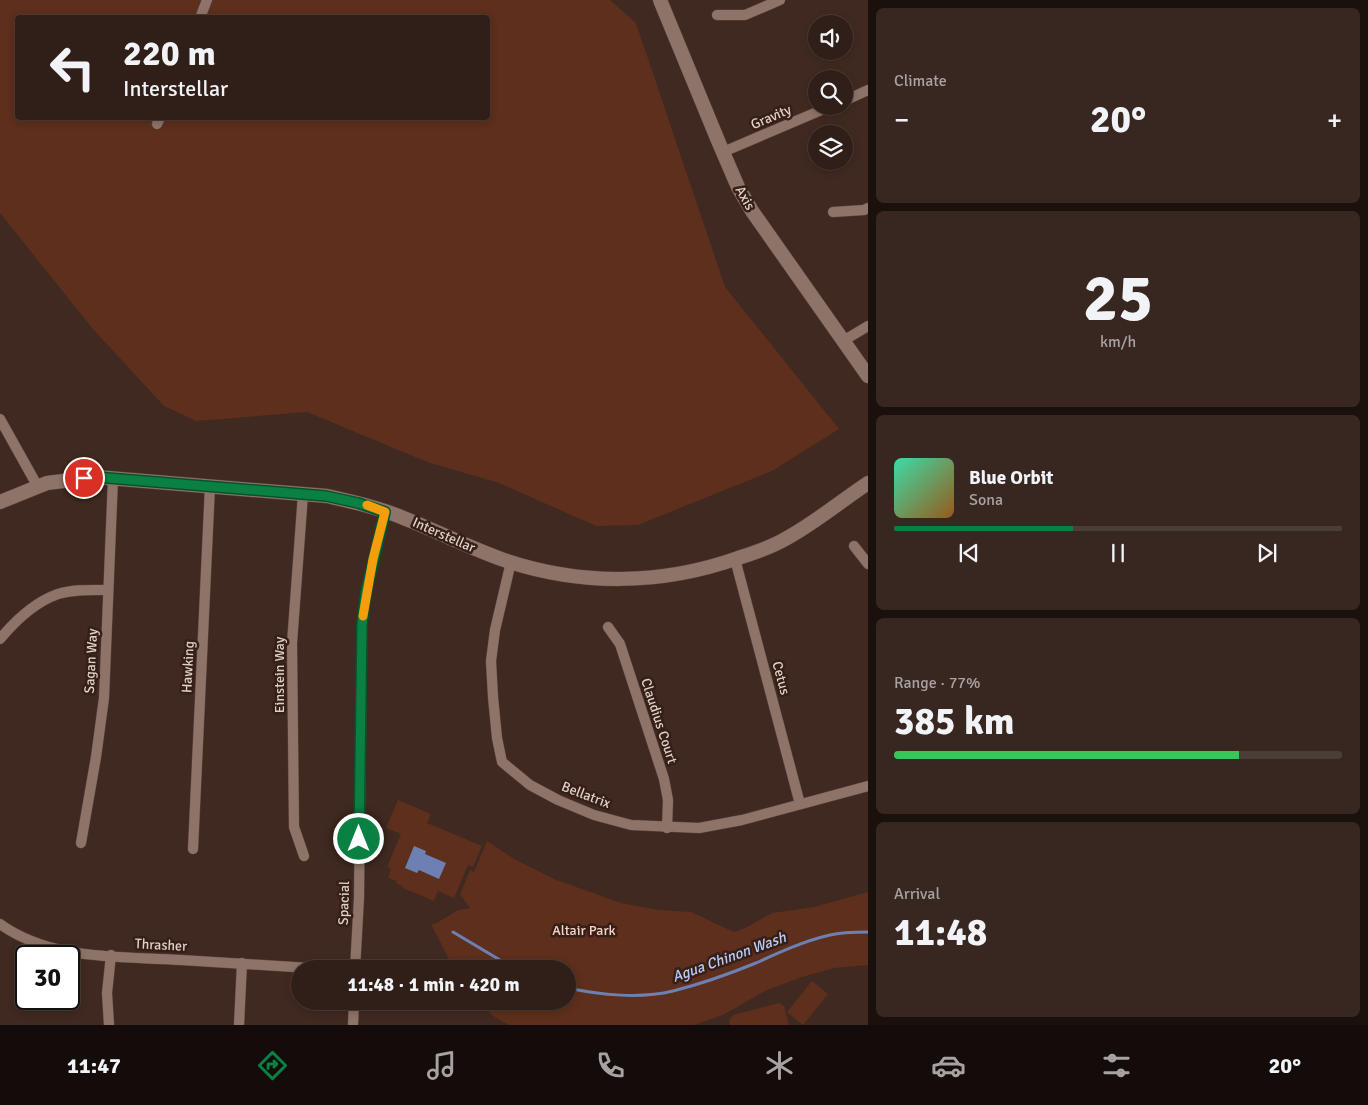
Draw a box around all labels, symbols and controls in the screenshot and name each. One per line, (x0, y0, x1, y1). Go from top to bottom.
map controls (808, 15, 853, 170)
button: sound (808, 15, 853, 60)
text: 220 m (123, 32, 216, 75)
icon: left (40, 35, 105, 100)
button: search (808, 70, 853, 115)
text: Climate (894, 71, 947, 91)
text: Interstellar (123, 75, 228, 102)
text: 20° (1090, 96, 1146, 143)
street label: Gravity (748, 101, 794, 133)
text: − (894, 103, 909, 137)
text: + (1327, 103, 1342, 137)
button: layers (808, 125, 853, 170)
street label: Axis (732, 183, 758, 213)
text: 25 (1083, 259, 1153, 339)
text: km/h (1100, 332, 1136, 352)
pin (63, 457, 105, 499)
icon: arrive (70, 464, 98, 492)
text: Blue Orbit (969, 466, 1053, 490)
text: Sona (969, 490, 1003, 510)
street label: Interstellar (410, 514, 479, 557)
icon: previous (955, 539, 983, 567)
icon: pause (1104, 539, 1132, 567)
icon: next (1253, 539, 1281, 567)
street label: Sagan Way (81, 628, 101, 694)
street label: Einstein Way (271, 636, 288, 713)
street label: Hawking (178, 640, 198, 694)
street label: Cetus (768, 659, 794, 697)
text: Range · 77% (894, 673, 980, 693)
street label: Claudius Court (637, 676, 681, 766)
text: 385 km (894, 698, 1015, 745)
street label: Bellatrix (559, 778, 613, 812)
position arrow (332, 812, 384, 864)
street label: Spacial (335, 881, 353, 925)
text: Arrival (894, 884, 940, 904)
text: 11:48 (894, 909, 987, 956)
park label: Altair Park (552, 922, 616, 939)
water label: Agua Chinon Wash (670, 928, 789, 986)
street label: Thrasher (134, 935, 189, 955)
speed limit sign: 30 (15, 945, 80, 1010)
text: 11:48 · 1 min · 420 m (347, 973, 520, 997)
icon: directions (255, 1048, 290, 1083)
icon: music (424, 1048, 459, 1083)
icon: phone (593, 1048, 628, 1083)
icon: climate (762, 1048, 797, 1083)
icon: car (931, 1048, 966, 1083)
icon: filters (1099, 1048, 1134, 1083)
text: 11:47 (67, 1052, 121, 1079)
text: 20° (1268, 1052, 1301, 1079)

